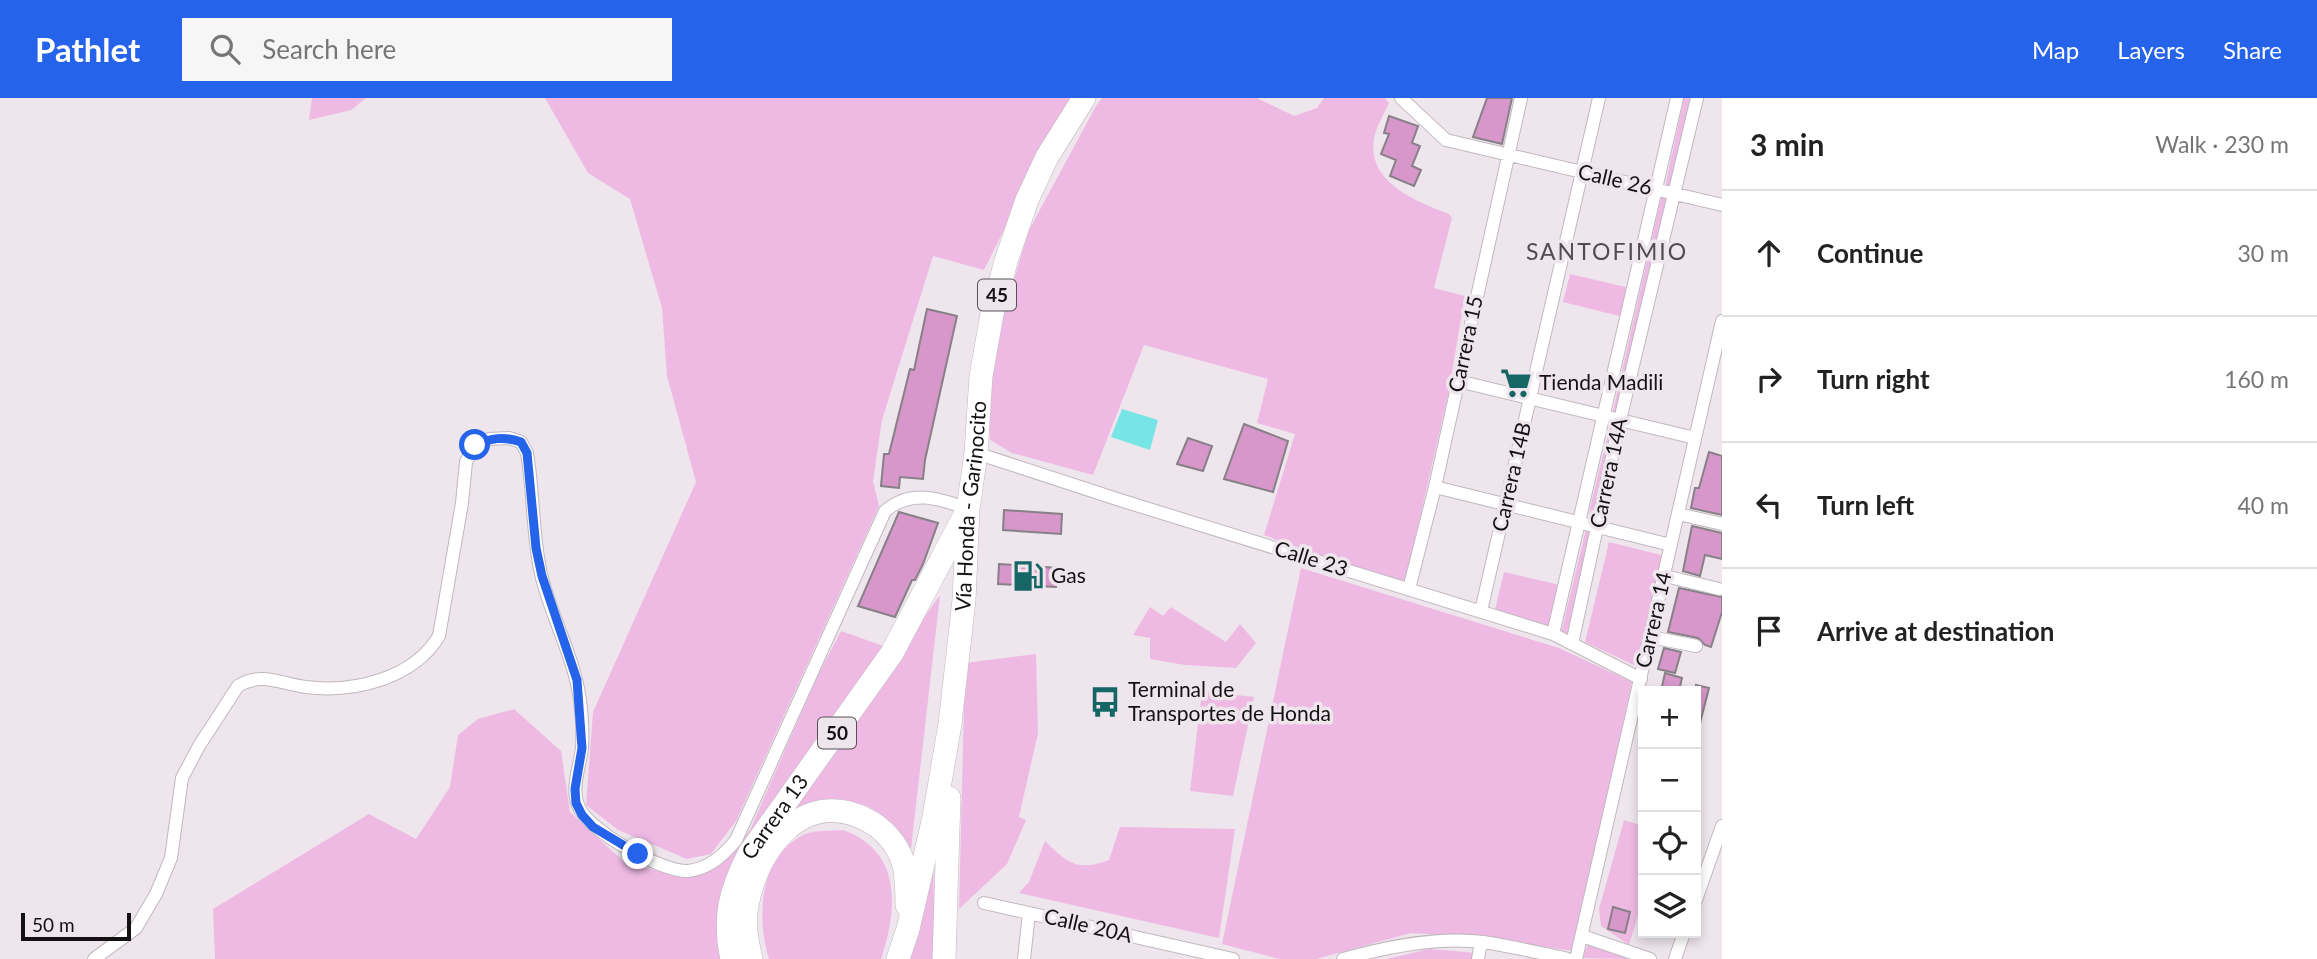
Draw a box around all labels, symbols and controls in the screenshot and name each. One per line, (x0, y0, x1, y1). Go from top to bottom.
search box (182, 18, 672, 81)
text: Pathlet (35, 29, 140, 69)
icon: search (206, 30, 244, 68)
text: Search here (262, 33, 396, 65)
text: Map (2032, 35, 2079, 64)
text: Layers (2117, 35, 2185, 64)
text: Share (2223, 35, 2282, 64)
text: 3 min (1750, 126, 1824, 162)
text: Walk · 230 m (2155, 130, 2289, 158)
street label: Calle 26 (1576, 158, 1655, 199)
icon: ahead (1750, 234, 1788, 272)
district label: SANTOFIMIO (1526, 237, 1688, 265)
text: Continue (1817, 237, 1923, 269)
text: 30 m (2238, 239, 2289, 267)
road number: 45 (978, 280, 1016, 310)
street label: Carrera 15 (1442, 293, 1487, 394)
icon: right (1750, 360, 1788, 398)
text: Turn right (1817, 363, 1930, 395)
text: 160 m (2224, 365, 2289, 393)
supermarket icon: Tienda Madili (1499, 366, 1533, 400)
place label: Tienda Madili (1539, 369, 1663, 394)
street label: Vía Honda - Garinocito (949, 400, 990, 613)
street label: Carrera 14A (1584, 414, 1632, 530)
street label: Carrera 14B (1486, 419, 1535, 534)
route start (459, 429, 490, 460)
icon: left (1750, 486, 1788, 524)
text: Turn left (1817, 489, 1914, 521)
text: 40 m (2238, 491, 2289, 519)
street label: Calle 23 (1272, 535, 1351, 581)
fuel station icon: Gas (1011, 559, 1045, 593)
place label: Gas (1051, 562, 1086, 587)
street label: Carrera 14 (1629, 569, 1676, 670)
icon: arrive (1750, 612, 1788, 650)
text: Arrive at destination (1817, 615, 2054, 647)
place label: Terminal de Transportes de Honda (1128, 676, 1331, 725)
bus stop icon: Terminal de Transportes de Honda (1088, 685, 1122, 719)
map controls (1638, 686, 1701, 938)
button: + (1638, 686, 1701, 749)
road number: 50 (818, 718, 856, 748)
button: − (1638, 749, 1701, 812)
street label: Carrera 13 (735, 769, 812, 864)
button: locate (1638, 812, 1701, 875)
route end (622, 838, 653, 869)
button: layers (1638, 875, 1701, 938)
street label: Calle 20A (1042, 902, 1135, 947)
scale bar (21, 910, 131, 942)
text: 50 m (32, 913, 75, 936)

